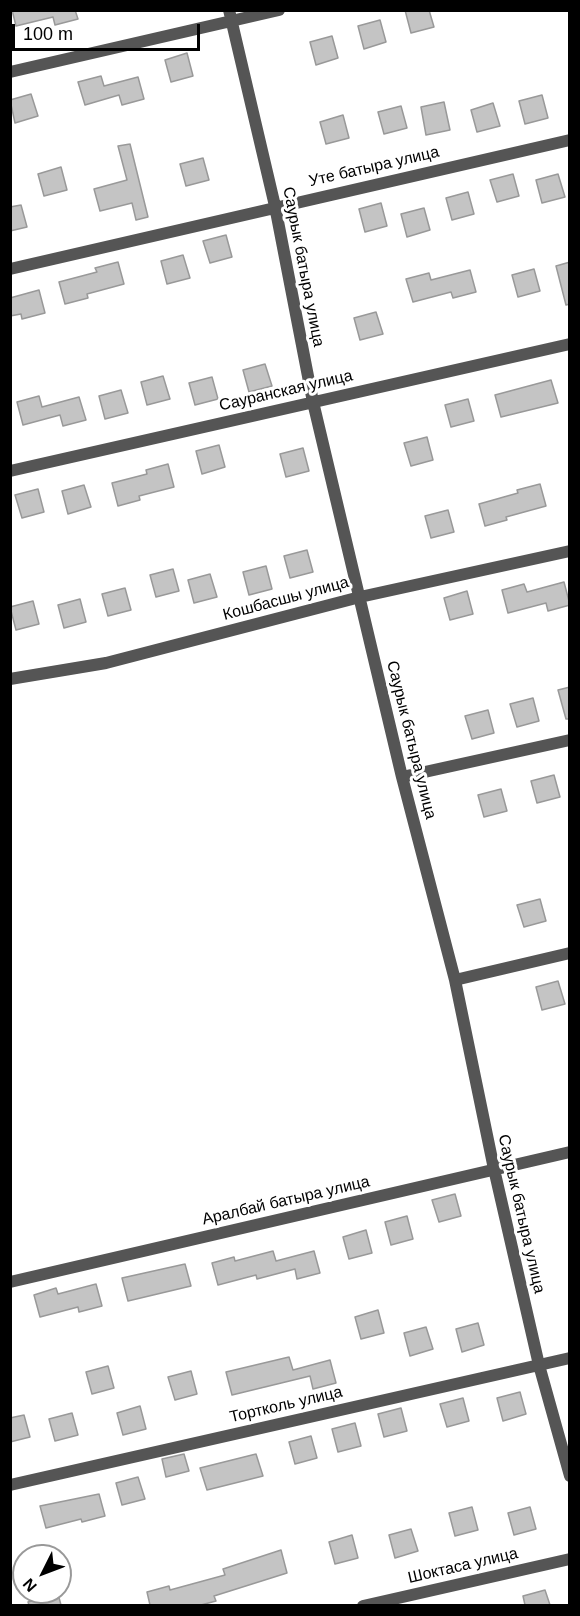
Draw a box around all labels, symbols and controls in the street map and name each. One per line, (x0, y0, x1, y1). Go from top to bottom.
scale bar (15, 12, 202, 50)
text: 100 m (23, 24, 73, 44)
street label: Уте батыра улица (307, 143, 441, 191)
street label: Саурык батыра улица (278, 185, 328, 349)
street label: Сауранская улица (217, 366, 355, 416)
street label: Кошбасшы улица (221, 573, 351, 625)
street label: Саурык батыра улица (382, 659, 440, 821)
street label: Саурык батыра улица (493, 1133, 549, 1295)
street label: Аралбай батыра улица (200, 1172, 372, 1230)
street label: Тортколь улица (228, 1383, 344, 1427)
north arrow (12, 1544, 72, 1604)
street label: Шоктаса улица (406, 1544, 520, 1588)
text: N (20, 1575, 40, 1595)

